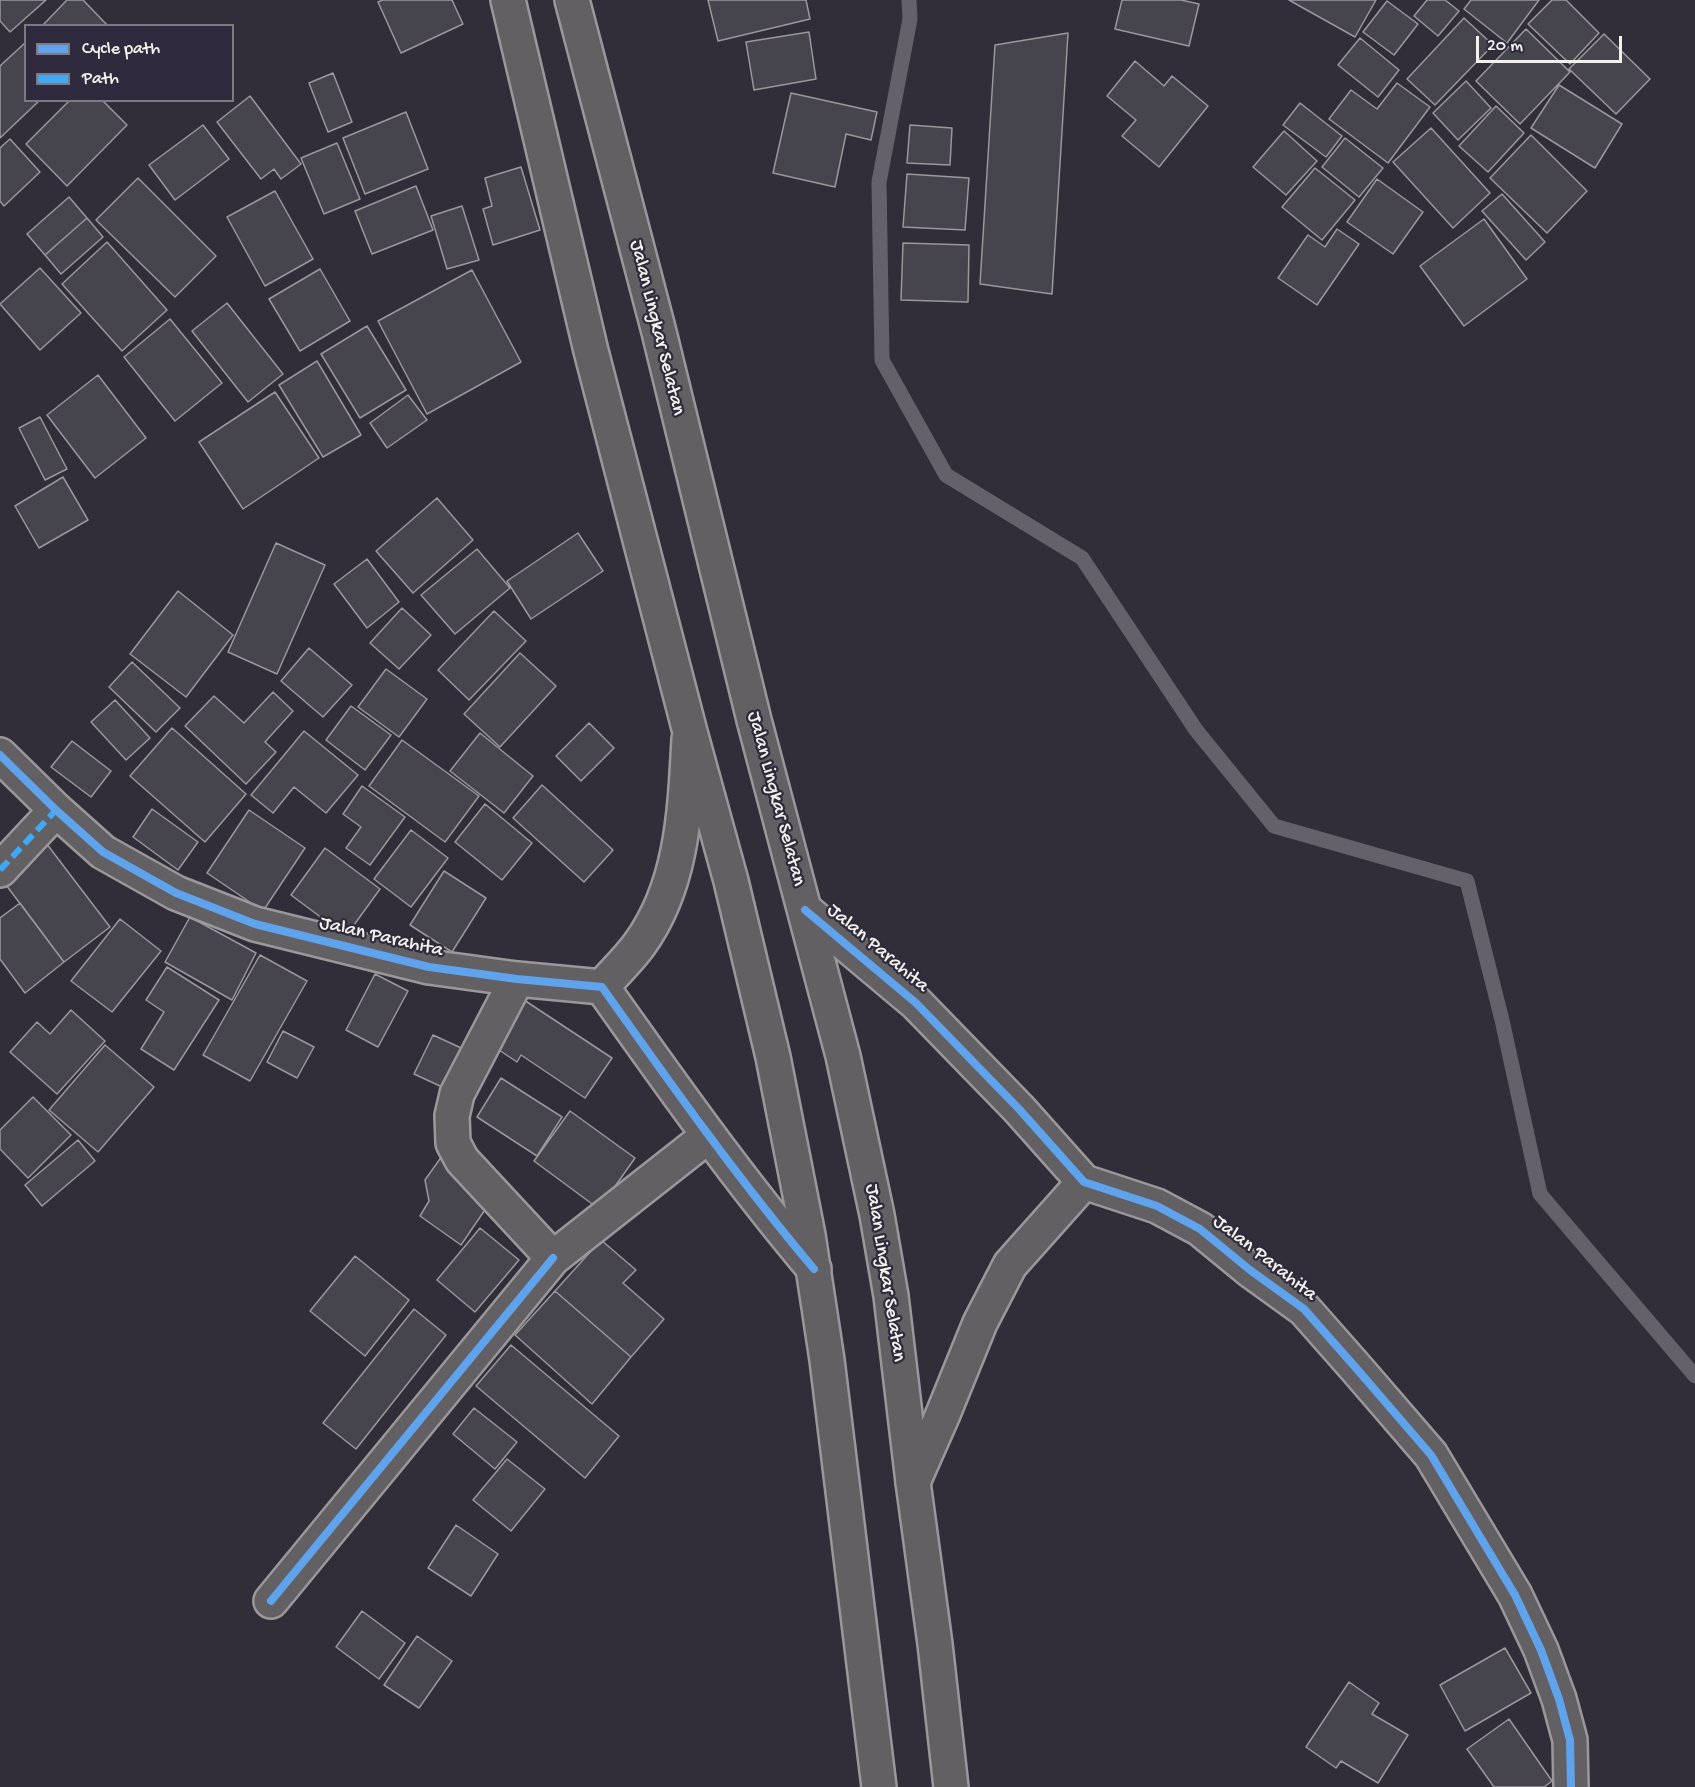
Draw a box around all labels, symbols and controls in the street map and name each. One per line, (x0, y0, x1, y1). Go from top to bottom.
legend (24, 24, 234, 102)
scale bar (1479, 24, 1624, 62)
text: 20 m (1487, 36, 1523, 57)
text: Cycle path (82, 39, 160, 60)
text: Path (82, 69, 119, 90)
street label: Jalan Lingkar Selatan (623, 238, 689, 418)
street label: Jalan Lingkar Selatan (740, 709, 810, 889)
street label: Jalan Parahita (821, 899, 933, 999)
street label: Jalan Parahita (317, 912, 445, 964)
street label: Jalan Lingkar Selatan (858, 1182, 910, 1364)
street label: Jalan Parahita (1207, 1211, 1321, 1307)

